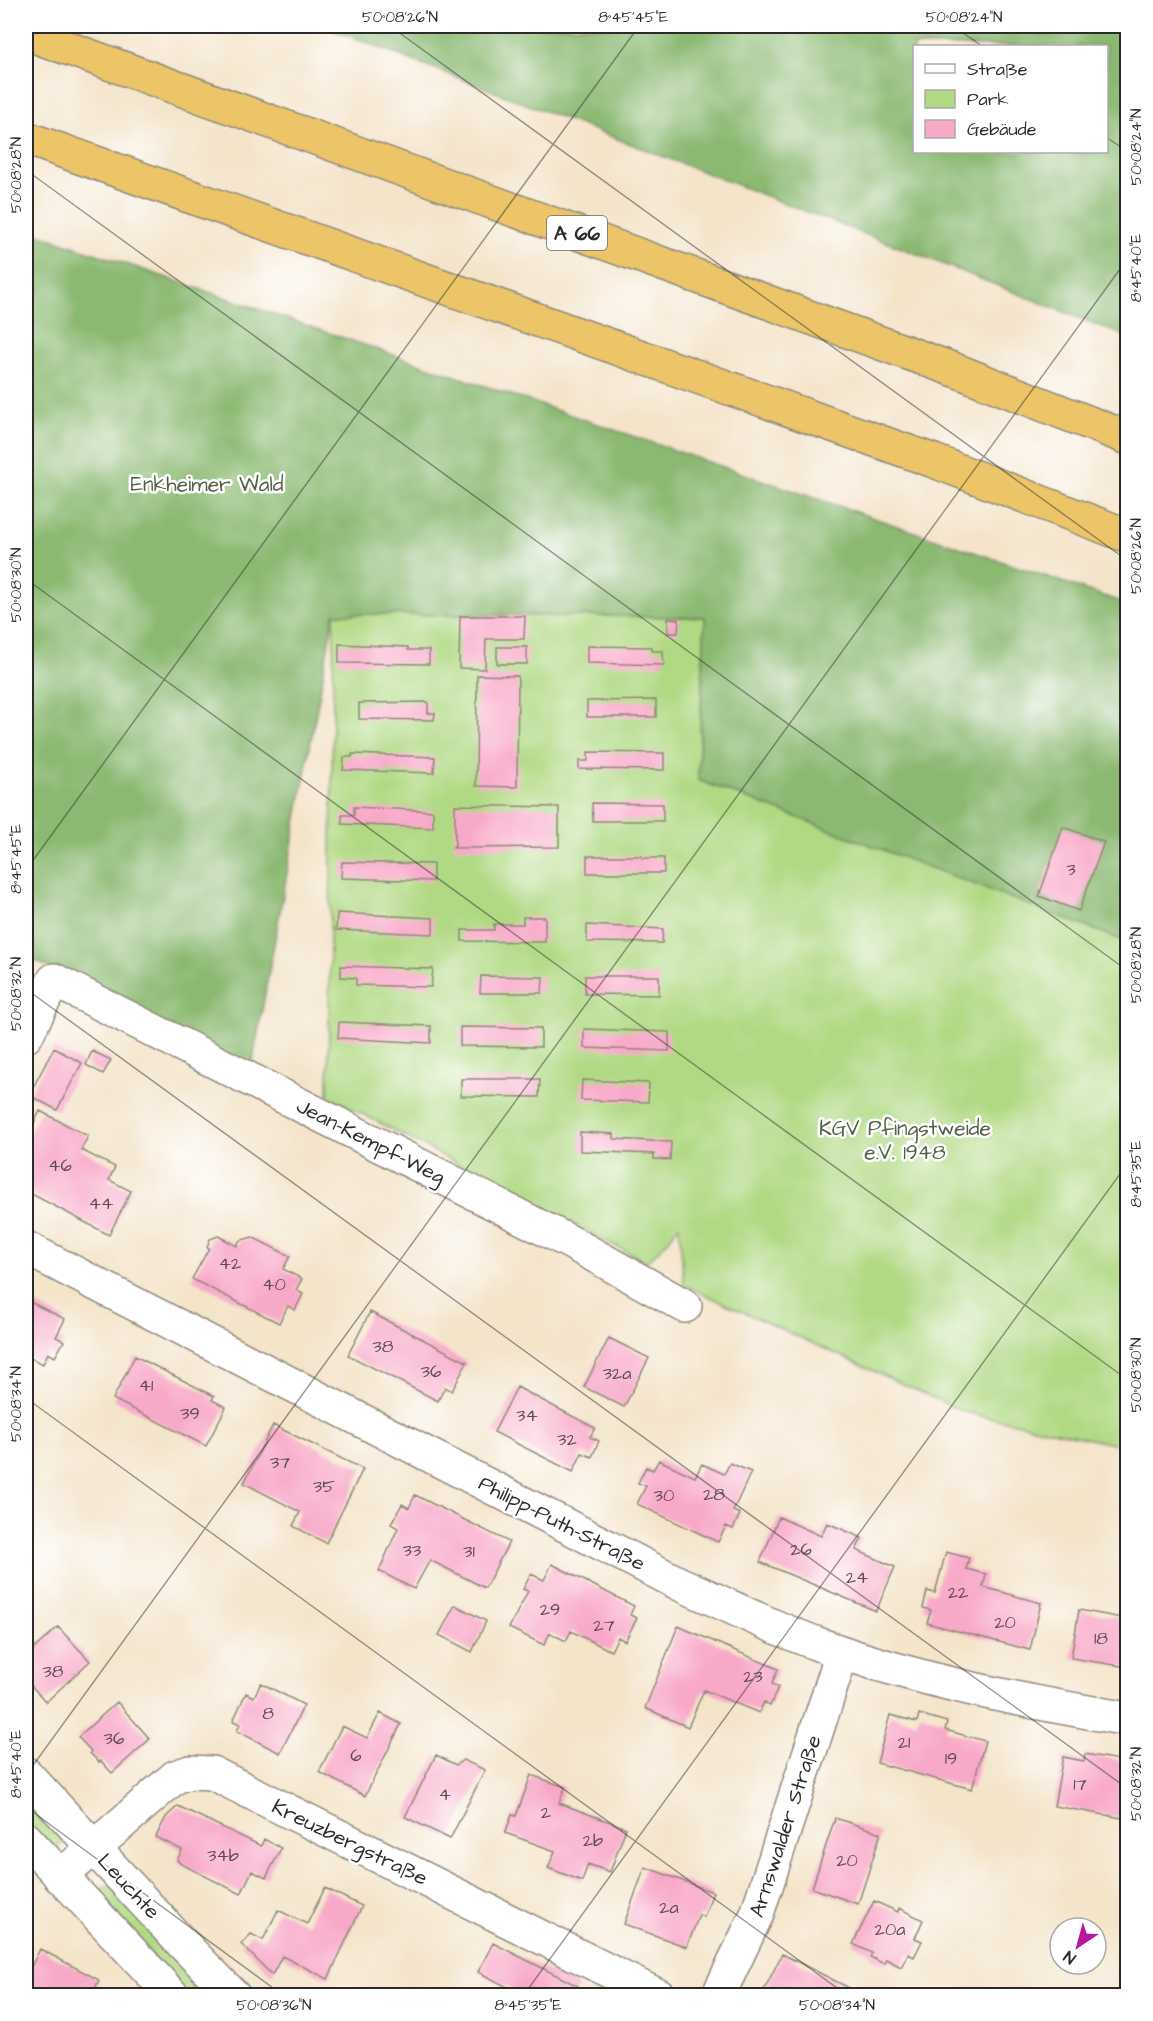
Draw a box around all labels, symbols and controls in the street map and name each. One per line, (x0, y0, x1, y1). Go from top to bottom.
text: 50°08'26"N (362, 7, 438, 28)
text: 8°45'45"E (598, 7, 668, 28)
text: 50°08'24"N (926, 7, 1002, 28)
legend (913, 45, 1108, 153)
text: Straße (967, 57, 1028, 82)
text: Park (967, 87, 1009, 112)
text: 50°08'24"N (1126, 109, 1147, 185)
text: Gebäude (967, 117, 1037, 142)
text: 50°08'28"N (6, 137, 27, 213)
road number: A 66 (547, 216, 607, 250)
text: 8°45'40"E (1126, 234, 1147, 302)
park label: Enkheimer Wald (131, 470, 284, 499)
text: 50°08'26"N (1126, 518, 1147, 594)
text: 50°08'30"N (6, 547, 27, 623)
text: 8°45'45"E (6, 824, 27, 894)
house number: 3 (1066, 857, 1076, 882)
text: 50°08'28"N (1126, 927, 1147, 1003)
text: 50°08'32"N (6, 957, 27, 1031)
street label: Jean-Kempf-Weg (291, 1091, 450, 1193)
park label: KGV Pfingstweide e.V. 1948 (819, 1114, 991, 1167)
text: 8°45'35"E (1126, 1140, 1147, 1207)
house number: 46 (48, 1153, 72, 1178)
house number: 44 (89, 1191, 113, 1216)
house number: 42 (219, 1251, 242, 1276)
house number: 40 (262, 1272, 286, 1297)
house number: 38 (373, 1334, 394, 1359)
text: 50°08'30"N (1126, 1337, 1147, 1413)
house number: 36 (421, 1359, 441, 1384)
house number: 32a (603, 1361, 631, 1386)
text: 50°08'34"N (6, 1366, 27, 1442)
house number: 41 (139, 1373, 153, 1398)
house number: 39 (180, 1401, 200, 1426)
house number: 34 (516, 1403, 538, 1428)
house number: 32 (557, 1427, 577, 1452)
house number: 37 (270, 1450, 290, 1475)
street label: Philipp-Puth-Straße (473, 1469, 650, 1579)
house number: 35 (313, 1474, 335, 1499)
house number: 28 (703, 1482, 725, 1507)
house number: 30 (654, 1483, 674, 1508)
house number: 26 (790, 1537, 812, 1562)
house number: 33 (403, 1538, 421, 1563)
house number: 31 (463, 1539, 475, 1564)
house number: 24 (846, 1565, 868, 1590)
house number: 22 (948, 1580, 969, 1605)
house number: 29 (540, 1597, 560, 1622)
house number: 20 (994, 1610, 1016, 1635)
house number: 27 (593, 1613, 615, 1638)
house number: 18 (1094, 1626, 1108, 1651)
house number: 38 (43, 1659, 64, 1684)
house number: 23 (743, 1664, 763, 1689)
house number: 8 (262, 1701, 274, 1726)
house number: 36 (104, 1726, 124, 1751)
text: 8°45'40"E (6, 1730, 27, 1798)
house number: 21 (898, 1730, 910, 1755)
street label: Arnswalder Straße (742, 1731, 829, 1921)
house number: 6 (350, 1743, 362, 1768)
house number: 19 (945, 1746, 957, 1771)
text: 50°08'32"N (1126, 1747, 1147, 1821)
house number: 17 (1073, 1772, 1087, 1797)
house number: 4 (439, 1782, 451, 1807)
street label: Kreuzbergstraße (266, 1792, 432, 1895)
house number: 2 (541, 1800, 552, 1825)
house number: 2b (583, 1828, 603, 1853)
house number: 34b (207, 1843, 239, 1868)
street label: Leuchte (91, 1847, 167, 1926)
house number: 20 (836, 1848, 858, 1873)
house number: 2a (659, 1895, 679, 1920)
north arrow (1048, 1916, 1108, 1976)
house number: 20a (875, 1917, 905, 1942)
text: N (1059, 1945, 1080, 1969)
text: 50°08'36"N (237, 1995, 312, 2016)
text: 8°45'35"E (495, 1995, 562, 2016)
text: 50°08'34"N (799, 1995, 875, 2016)

